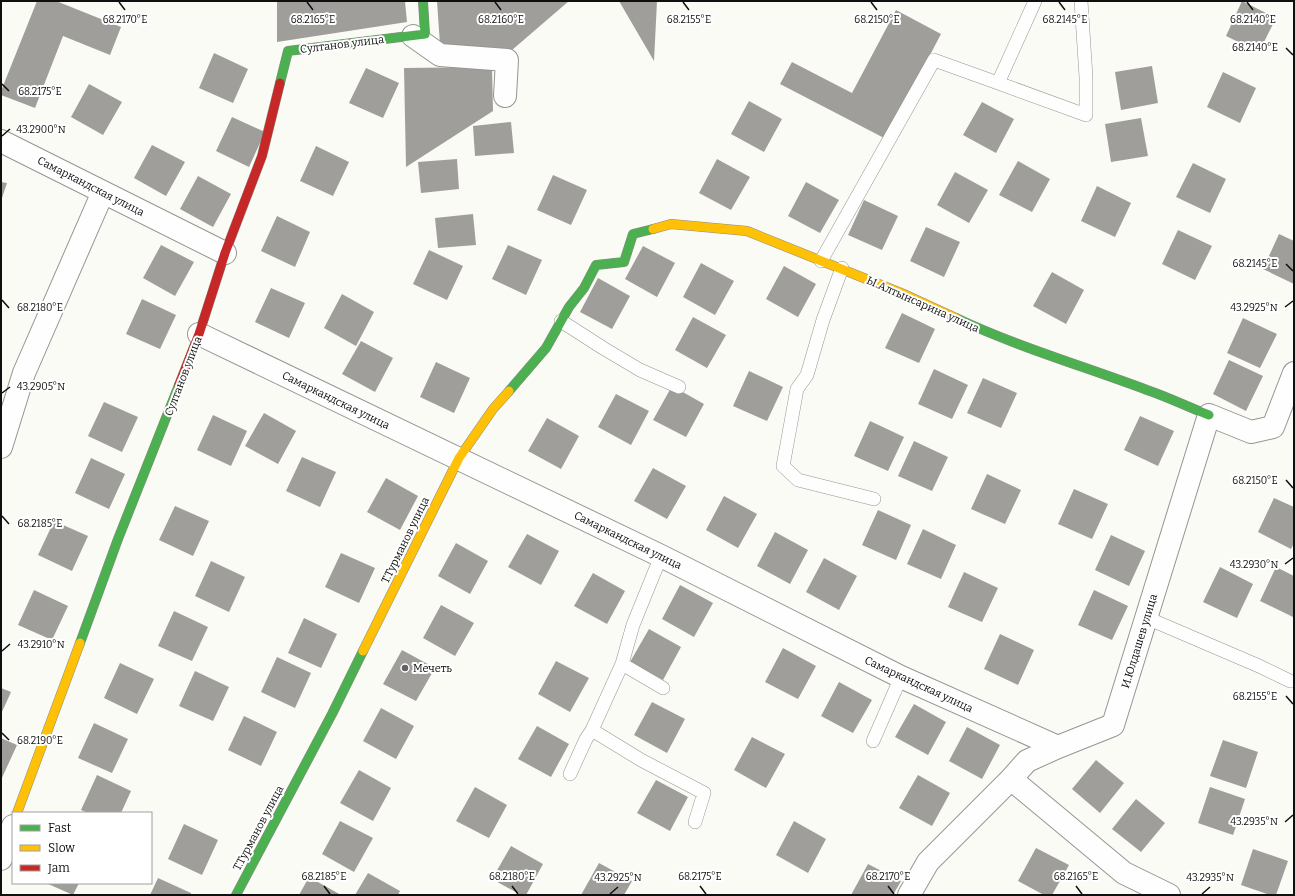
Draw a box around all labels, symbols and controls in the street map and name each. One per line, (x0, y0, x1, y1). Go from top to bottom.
text: 68.2170°E (103, 14, 147, 26)
text: 68.2165°E (291, 14, 335, 26)
text: 68.2160°E (478, 14, 524, 26)
text: 68.2155°E (667, 14, 711, 26)
text: 68.2150°E (854, 14, 900, 26)
text: 68.2145°E (1043, 14, 1087, 26)
text: 68.2140°E (1230, 14, 1276, 26)
street label: Султанов улица (299, 33, 385, 56)
text: 68.2140°E (1232, 42, 1278, 54)
text: 68.2175°E (18, 86, 62, 98)
text: 43.2900°N (16, 124, 66, 136)
street label: Самаркандская улица (35, 154, 146, 219)
text: 68.2145°E (1233, 258, 1277, 270)
street label: Ы.Алтынсарина улица (865, 274, 981, 335)
text: 68.2180°E (17, 302, 63, 314)
text: 43.2925°N (1230, 302, 1278, 314)
street label: Султанов улица (162, 334, 205, 418)
street label: Самаркандская улица (280, 369, 392, 432)
text: 43.2905°N (17, 381, 65, 393)
text: 68.2150°E (1232, 475, 1278, 487)
street label: Т.Турманов улица (379, 495, 432, 586)
street label: Самаркандская улица (572, 509, 684, 572)
text: 68.2185°E (18, 518, 62, 530)
text: 43.2930°N (1230, 559, 1278, 571)
street label: И.Юлдашев улица (1119, 592, 1160, 690)
text: 43.2910°N (17, 639, 65, 651)
street label: Самаркандская улица (863, 654, 975, 715)
place label: Мечеть (413, 662, 452, 675)
marker: Мечеть (400, 663, 410, 673)
text: 68.2155°E (1233, 691, 1277, 703)
text: 68.2190°E (17, 735, 63, 747)
street label: Т.Турманов улица (231, 783, 286, 873)
legend (12, 812, 152, 884)
text: 43.2935°N (1230, 816, 1278, 828)
text: Fast (48, 821, 72, 835)
text: Slow (48, 841, 75, 855)
text: Jam (47, 861, 70, 875)
text: 68.2185°E (302, 871, 346, 883)
text: 68.2180°E (489, 871, 535, 883)
text: 68.2175°E (678, 871, 722, 883)
text: 68.2170°E (866, 871, 910, 883)
text: 68.2165°E (1054, 871, 1098, 883)
text: 43.2925°N (594, 872, 642, 884)
text: 43.2935°N (1186, 872, 1234, 884)

